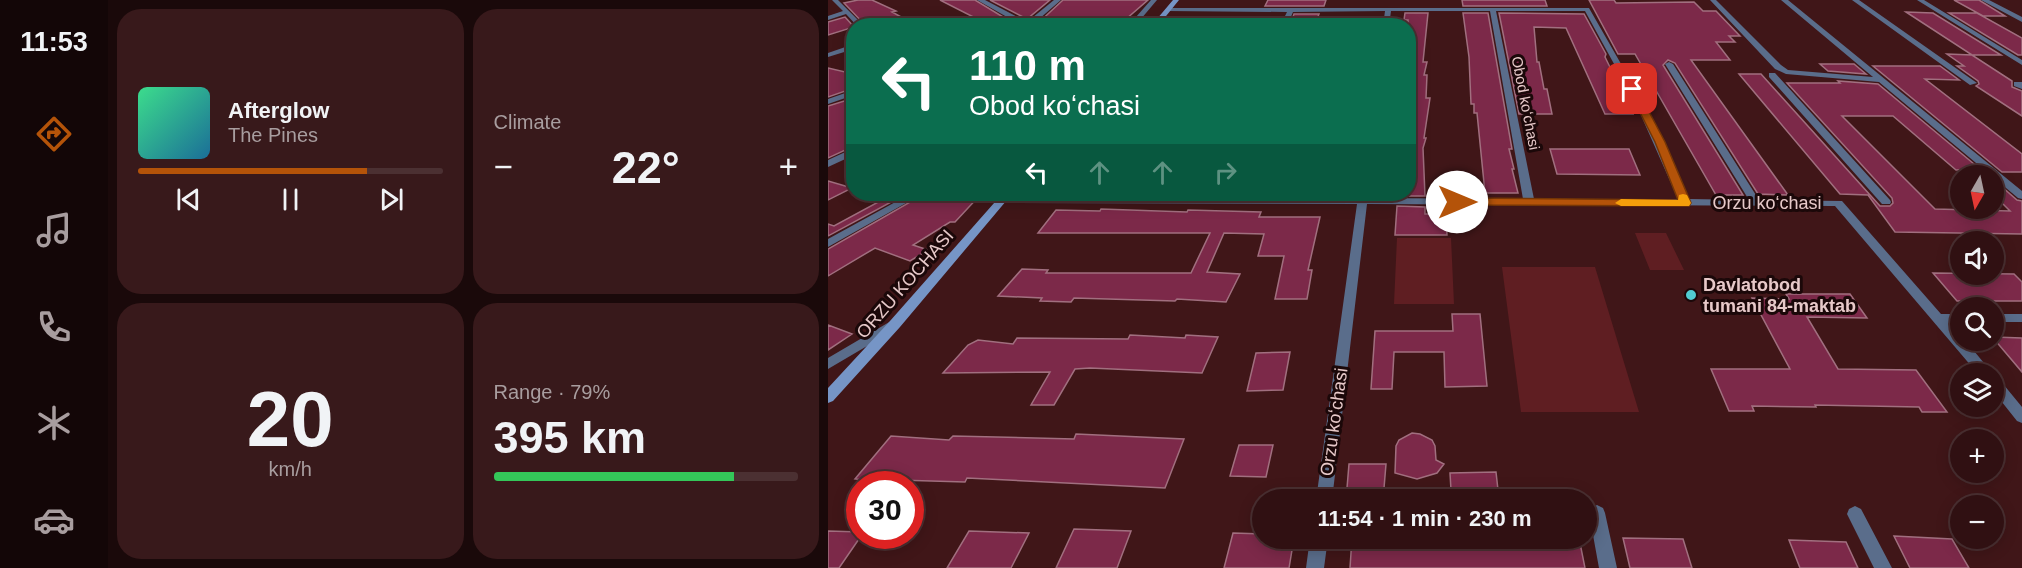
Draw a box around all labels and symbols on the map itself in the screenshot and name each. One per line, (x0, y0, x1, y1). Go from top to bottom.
street label: Obod koʻchasi (1509, 55, 1543, 151)
pin (1606, 63, 1657, 114)
north arrow (1950, 165, 2004, 219)
position arrow (1425, 170, 1489, 234)
street label: Orzu koʻchasi (1712, 193, 1822, 213)
street label: ORZU KOCHASI (853, 226, 957, 342)
place label: Davlatobod tumani 84-maktab (1703, 275, 1856, 316)
marker: Davlatobod tumani 84-maktab (1684, 288, 1698, 302)
street label: Orzu koʻchasi (1317, 367, 1351, 477)
speed limit sign: 30 (846, 471, 924, 549)

